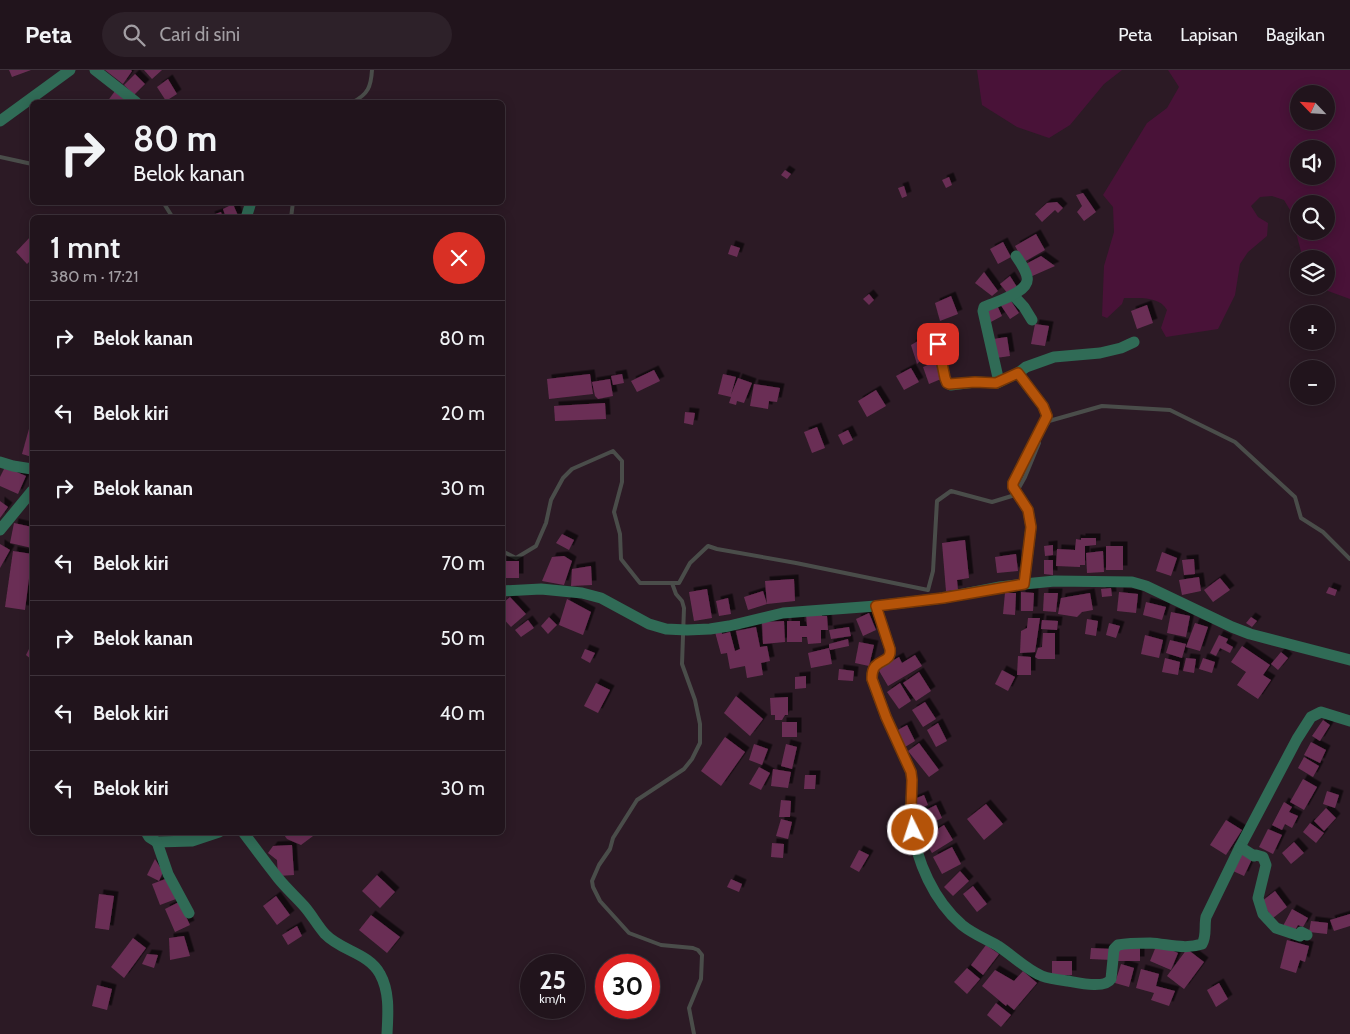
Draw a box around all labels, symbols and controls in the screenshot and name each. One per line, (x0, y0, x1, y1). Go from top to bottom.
search box (102, 12, 452, 57)
text: Peta (25, 20, 72, 49)
icon: search (120, 21, 148, 49)
text: Cari di sini (160, 23, 240, 46)
text: Peta (1118, 24, 1152, 46)
text: Lapisan (1180, 24, 1238, 46)
text: Bagikan (1266, 24, 1325, 46)
north arrow (1290, 85, 1335, 130)
map controls (1290, 85, 1335, 405)
text: 80 m (133, 117, 217, 160)
icon: right (50, 120, 115, 185)
button: sound (1290, 140, 1335, 185)
text: Belok kanan (133, 160, 245, 187)
button: search (1290, 195, 1335, 240)
text: 1 mnt (50, 229, 120, 266)
button: close (433, 232, 485, 284)
button: layers (1290, 250, 1335, 295)
text: 380 m · 17:21 (50, 267, 138, 286)
button: + (1290, 305, 1335, 350)
pin (917, 323, 959, 365)
icon: right (50, 324, 78, 352)
text: Belok kanan (93, 327, 193, 350)
text: 80 m (439, 327, 485, 350)
icon: arrive (924, 330, 952, 358)
button: − (1290, 360, 1335, 405)
icon: left (50, 399, 78, 427)
text: Belok kiri (93, 402, 169, 425)
text: 20 m (441, 402, 485, 425)
icon: right (50, 474, 78, 502)
text: Belok kanan (93, 477, 193, 500)
text: 30 m (441, 477, 485, 500)
icon: left (50, 549, 78, 577)
text: Belok kiri (93, 552, 169, 575)
text: 70 m (441, 552, 485, 575)
icon: right (50, 624, 78, 652)
text: Belok kanan (93, 627, 193, 650)
text: 50 m (441, 627, 485, 650)
icon: left (50, 699, 78, 727)
text: Belok kiri (93, 702, 169, 725)
text: 40 m (440, 702, 485, 725)
icon: left (50, 774, 78, 802)
text: Belok kiri (93, 777, 169, 800)
text: 30 m (441, 777, 485, 800)
position arrow (886, 803, 938, 855)
speed limit sign: 30 (595, 954, 660, 1019)
text: 25 (539, 965, 566, 995)
text: km/h (539, 991, 566, 1006)

